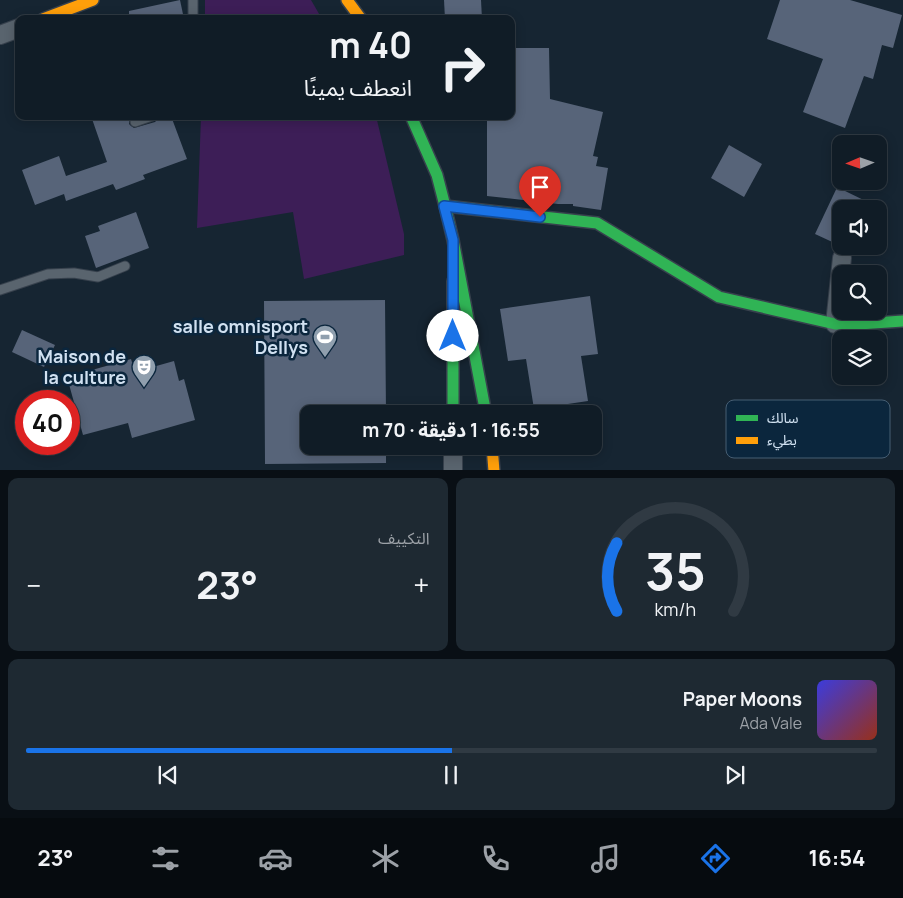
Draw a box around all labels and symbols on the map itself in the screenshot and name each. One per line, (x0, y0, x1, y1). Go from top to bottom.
north arrow (832, 135, 888, 190)
pin (519, 166, 561, 217)
position arrow (426, 309, 478, 361)
place label: salle omnisport Dellys (173, 314, 308, 359)
sports icon: salle omnisport Dellys (312, 324, 338, 358)
place label: Maison de la culture (38, 344, 126, 389)
theatre icon: Maison de la culture (131, 354, 157, 388)
speed limit sign: 40 (15, 390, 80, 455)
legend (726, 400, 890, 458)
text: سالك (767, 408, 799, 427)
text: بطيء (767, 430, 797, 451)

